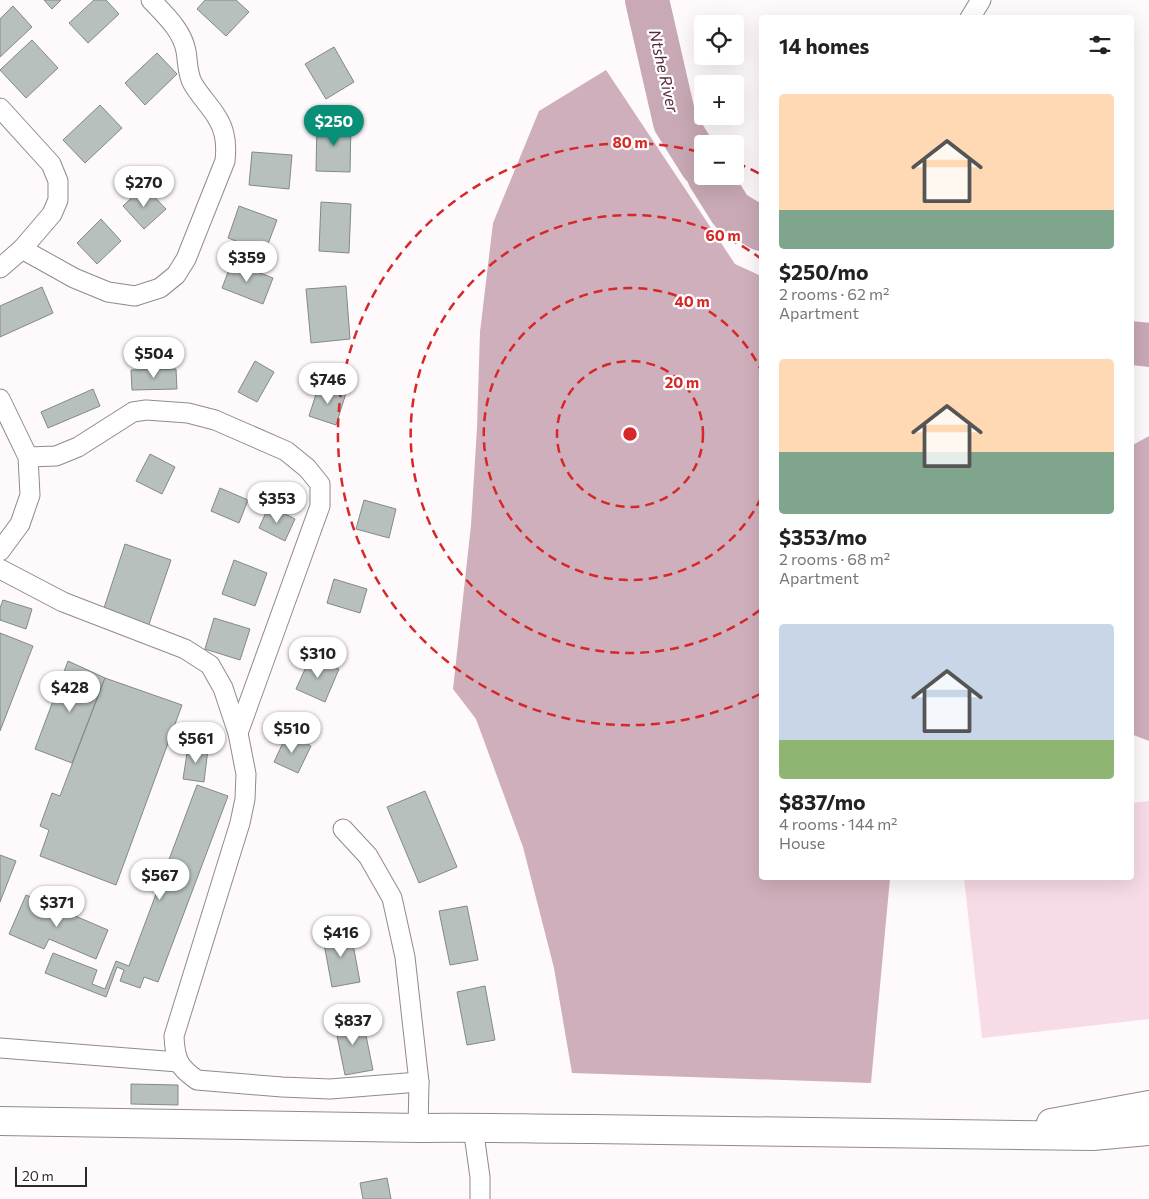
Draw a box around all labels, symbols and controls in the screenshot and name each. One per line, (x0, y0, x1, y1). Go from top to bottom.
map controls (694, 15, 744, 185)
button: locate (694, 15, 744, 65)
water label: Ntshe River (646, 28, 683, 115)
icon: filters (1086, 31, 1114, 59)
text: 14 homes (779, 33, 869, 58)
button: + (694, 75, 744, 125)
pin: $250 (304, 104, 364, 147)
text: $250 (315, 111, 353, 130)
icon: home (902, 126, 992, 216)
text: 80 m (612, 133, 648, 151)
button: − (694, 135, 744, 185)
pin: $270 (114, 166, 174, 208)
text: $270 (125, 172, 163, 191)
text: 60 m (705, 226, 741, 244)
pin: $359 (217, 240, 277, 283)
text: $359 (228, 247, 266, 266)
text: $250/mo (779, 259, 869, 284)
text: 2 rooms · 62 m² (779, 284, 889, 303)
text: 40 m (674, 292, 710, 310)
text: Apartment (779, 303, 859, 322)
pin: $504 (124, 336, 184, 379)
text: $504 (135, 343, 173, 362)
pin: $746 (298, 362, 358, 405)
text: $746 (310, 369, 346, 388)
text: 20 m (665, 373, 699, 391)
icon: home (902, 391, 992, 481)
centre of rings (621, 425, 639, 443)
pin: $353 (247, 482, 307, 524)
text: $353 (258, 488, 296, 507)
text: $353/mo (779, 524, 867, 549)
text: 2 rooms · 68 m² (779, 549, 890, 568)
text: Apartment (779, 568, 859, 587)
pin: $310 (288, 636, 348, 679)
text: $310 (300, 643, 336, 662)
icon: home (902, 656, 992, 746)
pin: $428 (40, 670, 100, 713)
text: $428 (51, 677, 89, 696)
pin: $510 (262, 712, 322, 754)
text: $510 (274, 718, 310, 737)
pin: $561 (166, 722, 226, 764)
text: $561 (178, 728, 214, 747)
text: $837/mo (779, 789, 866, 814)
text: 4 rooms · 144 m² (779, 814, 898, 833)
text: House (779, 833, 825, 852)
pin: $567 (130, 858, 190, 901)
text: $567 (141, 865, 179, 884)
pin: $371 (27, 886, 87, 928)
text: $371 (40, 892, 74, 911)
pin: $416 (311, 916, 371, 958)
text: $416 (323, 922, 359, 941)
pin: $837 (323, 1004, 383, 1046)
text: $837 (335, 1010, 371, 1029)
scale bar (15, 1164, 88, 1187)
text: 20 m (22, 1167, 54, 1184)

